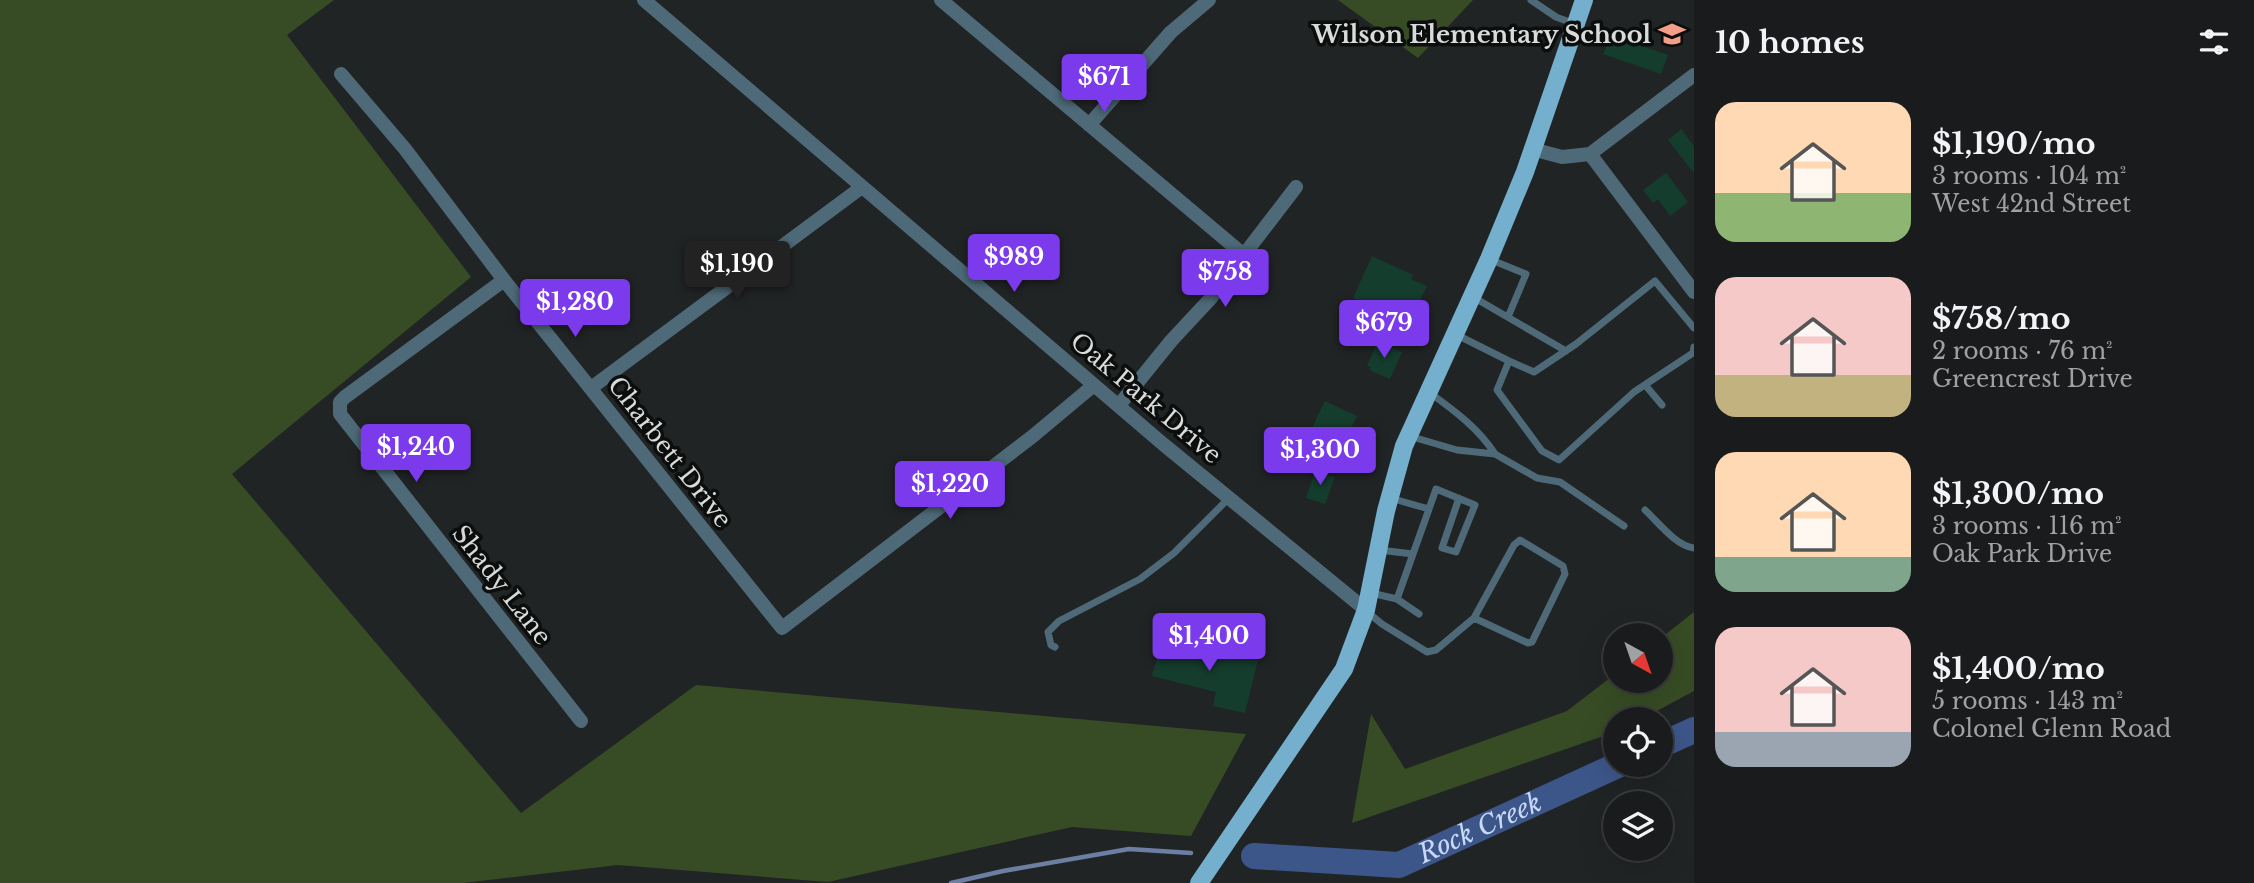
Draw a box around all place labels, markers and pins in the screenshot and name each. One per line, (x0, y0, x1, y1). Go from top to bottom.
school or university icon: Wilson Elementary School (1657, 19, 1687, 49)
place label: Wilson Elementary School (1311, 20, 1651, 49)
pin: $671 (1063, 54, 1145, 114)
pin: $989 (973, 234, 1055, 294)
pin: $1,190 (680, 242, 794, 301)
pin: $758 (1184, 250, 1266, 309)
pin: $1,280 (518, 280, 632, 339)
pin: $679 (1343, 300, 1425, 360)
pin: $1,240 (359, 424, 473, 484)
pin: $1,300 (1263, 428, 1377, 487)
pin: $1,220 (893, 462, 1007, 521)
pin: $1,400 (1152, 614, 1266, 673)

